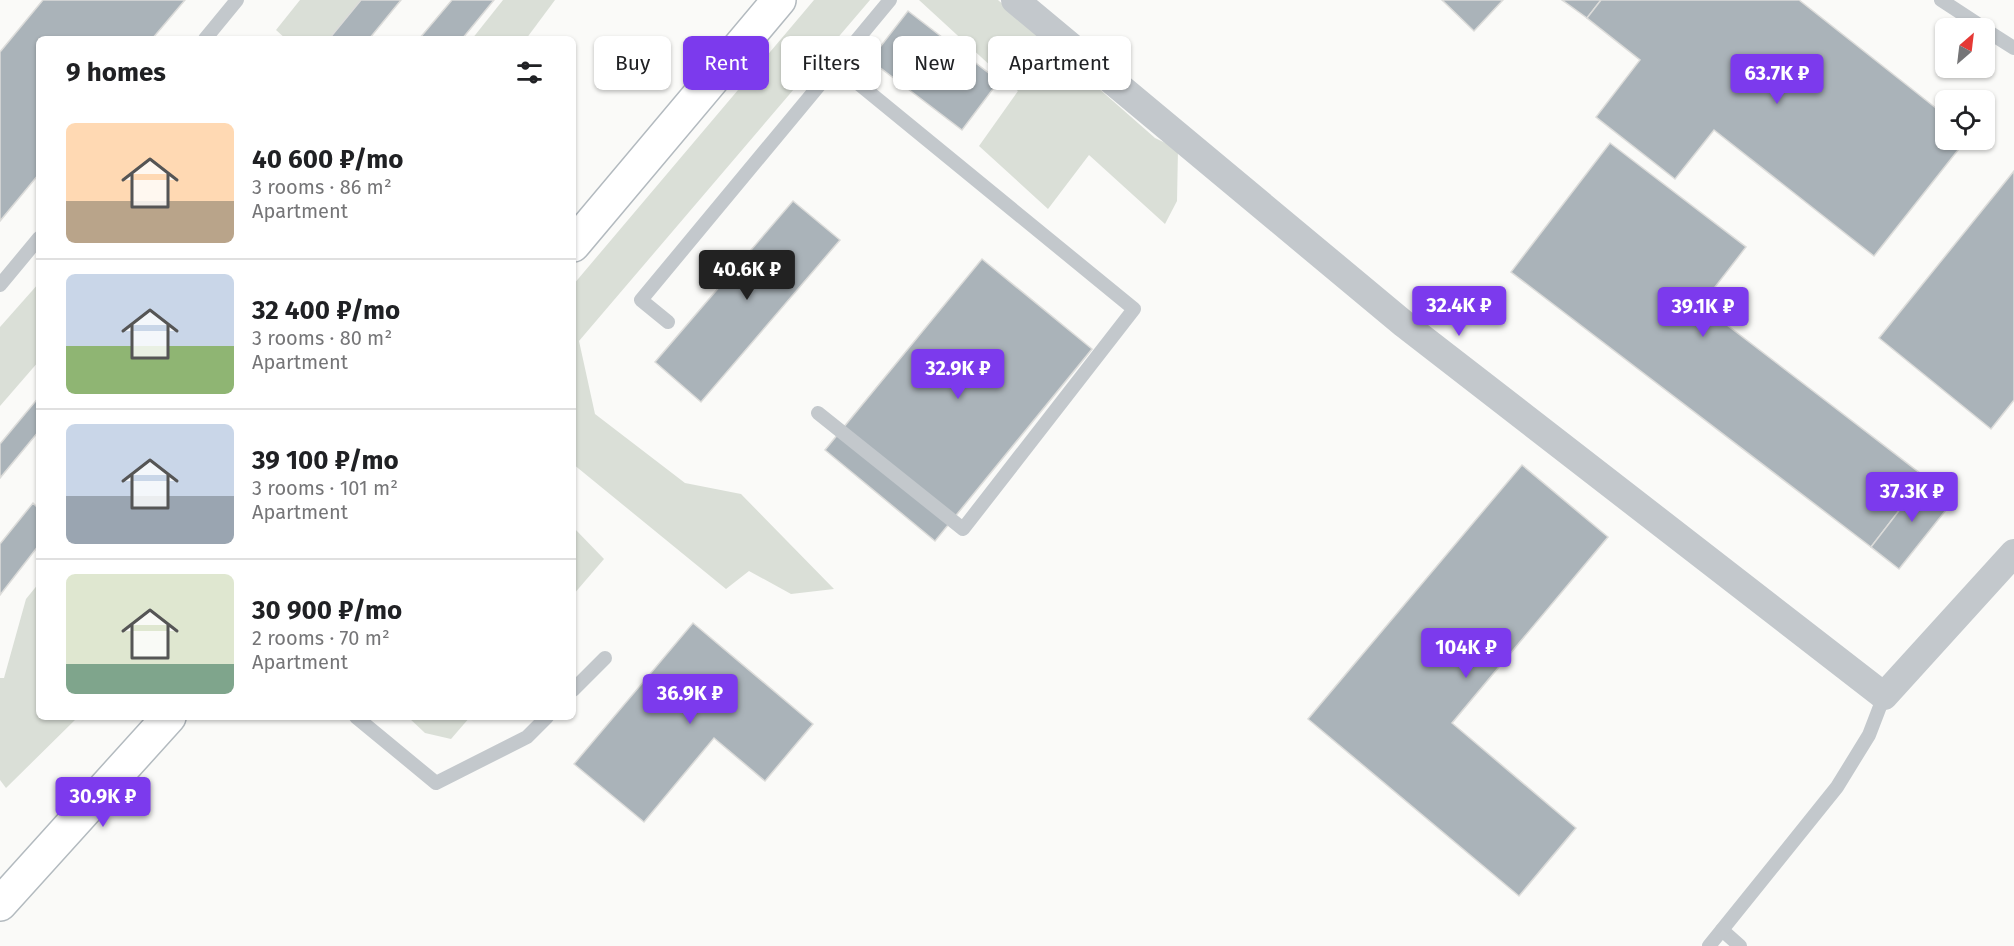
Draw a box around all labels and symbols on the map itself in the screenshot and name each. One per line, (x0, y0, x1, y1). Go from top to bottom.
north arrow (1935, 18, 1995, 78)
pin: 63.7K ₽ (1722, 54, 1832, 105)
pin: 40.6K ₽ (692, 250, 802, 301)
pin: 32.4K ₽ (1404, 286, 1514, 337)
pin: 39.1K ₽ (1648, 287, 1758, 338)
pin: 32.9K ₽ (903, 349, 1013, 400)
pin: 37.3K ₽ (1857, 472, 1967, 523)
pin: 104K ₽ (1417, 628, 1515, 679)
pin: 36.9K ₽ (635, 674, 745, 725)
pin: 30.9K ₽ (48, 777, 158, 828)

